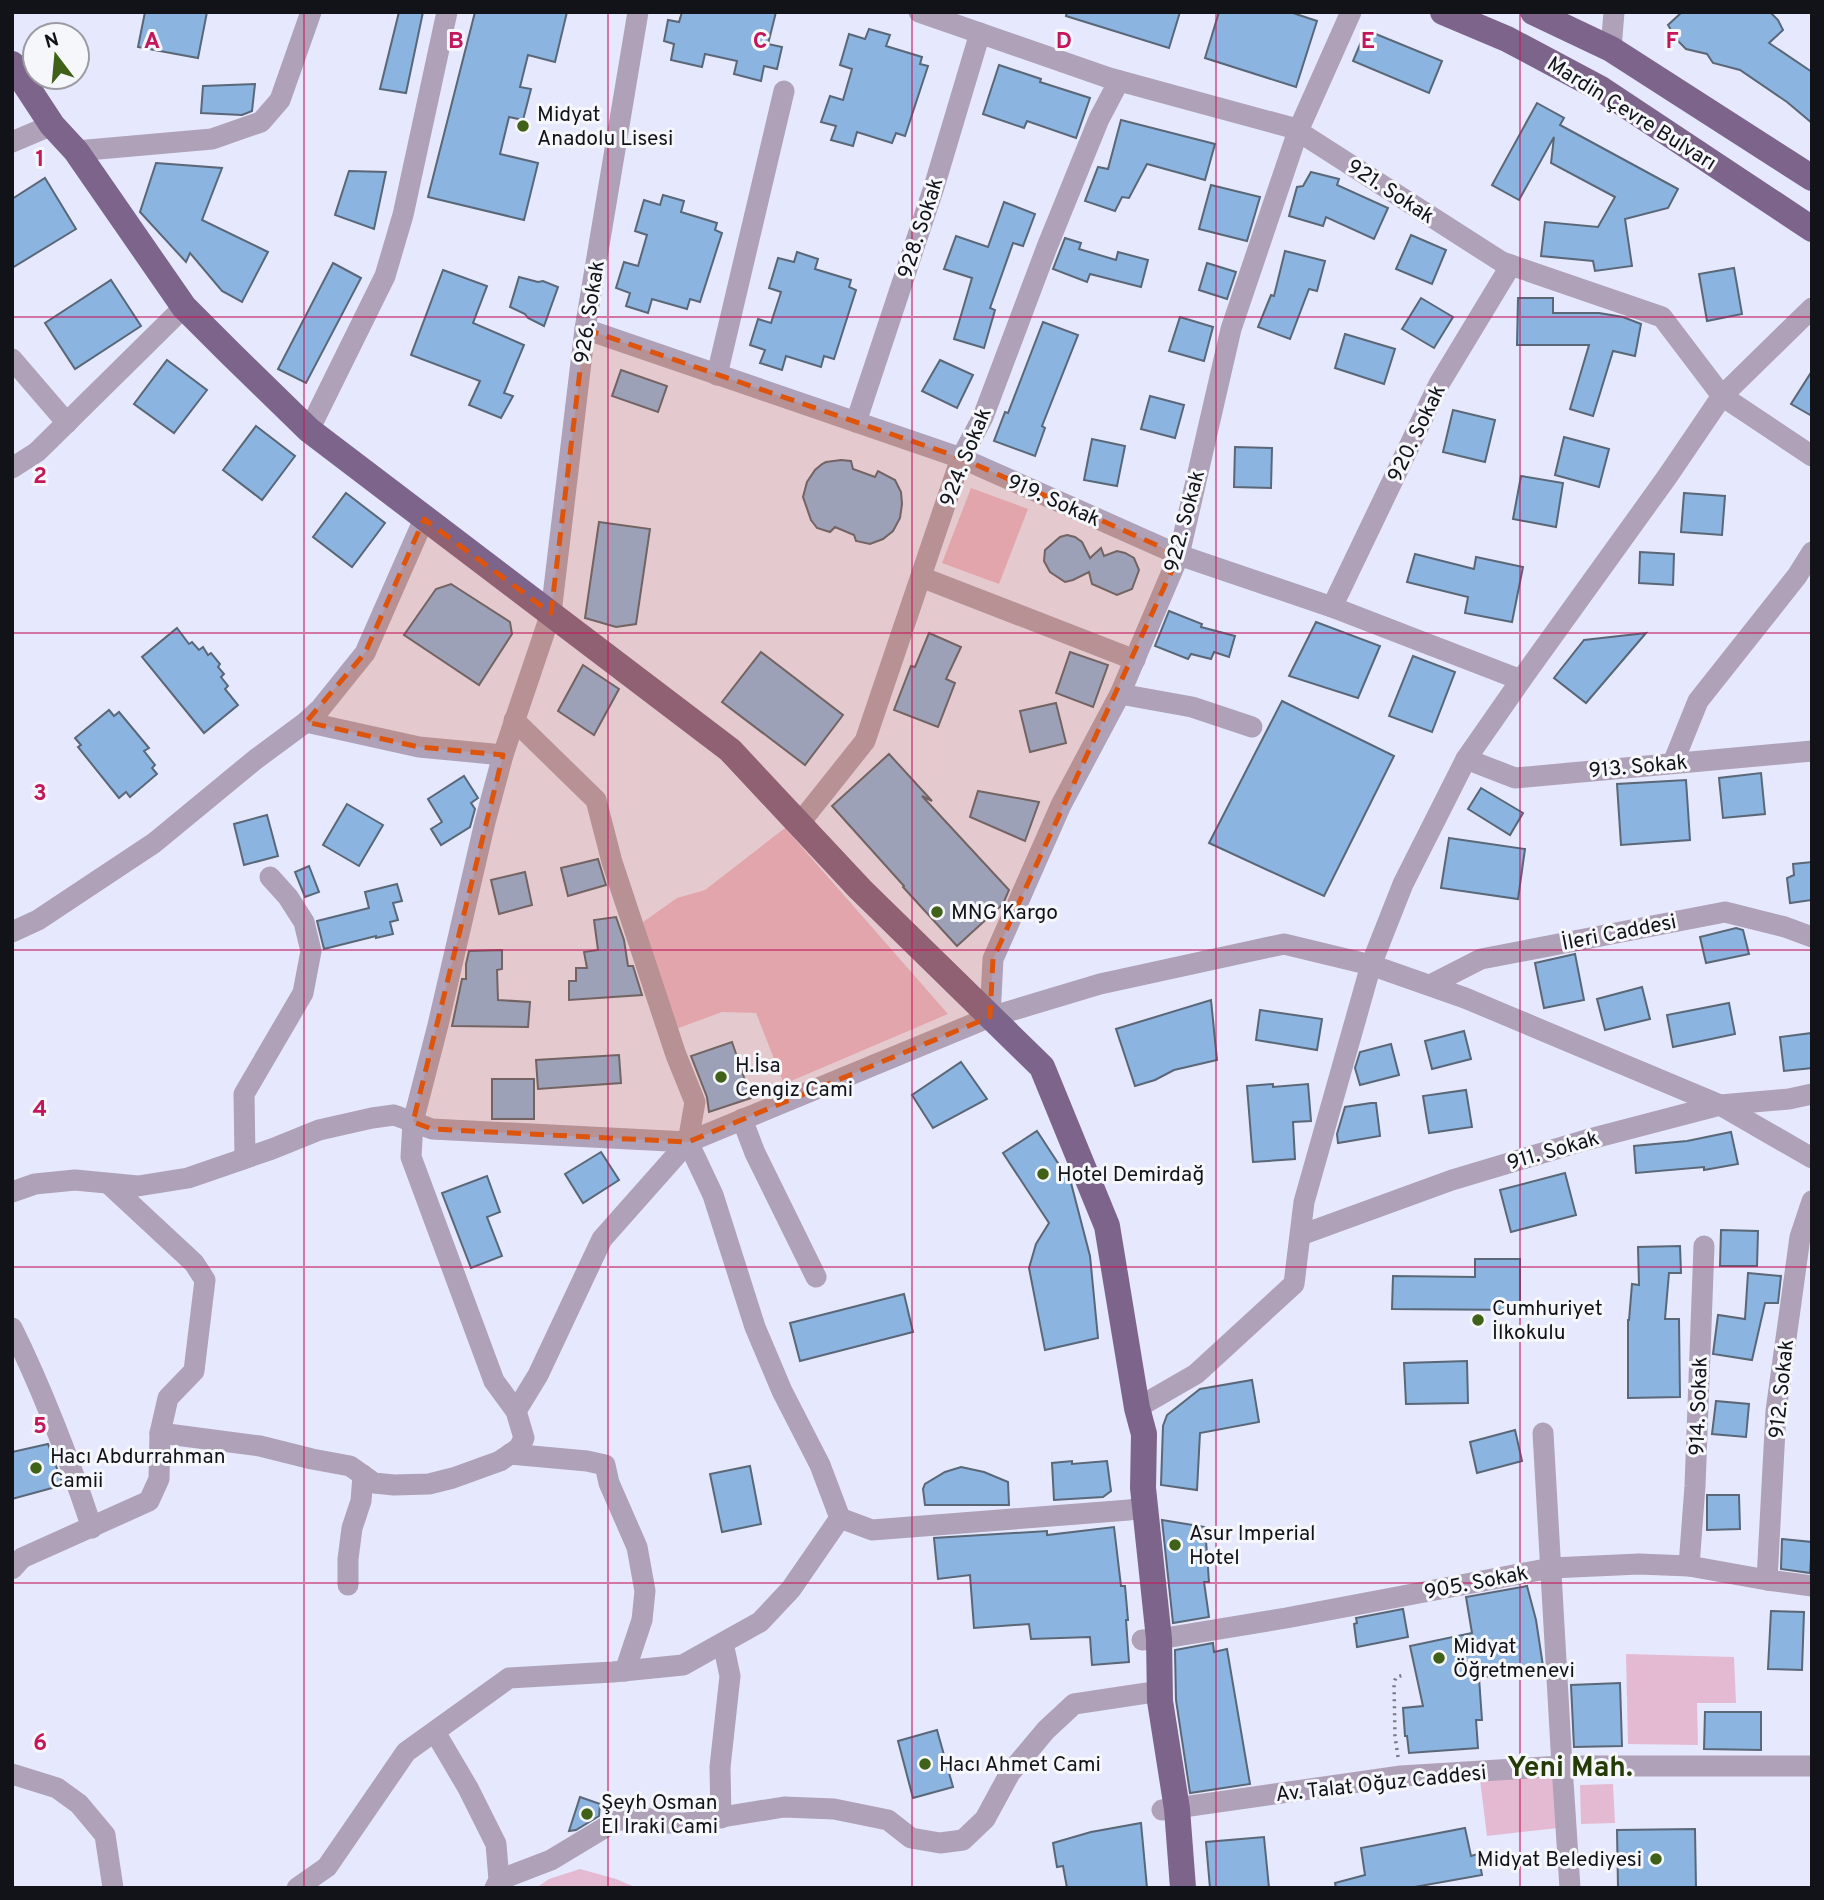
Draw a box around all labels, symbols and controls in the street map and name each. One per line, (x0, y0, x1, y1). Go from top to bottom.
north arrow (21, 21, 91, 91)
text: N (42, 28, 62, 55)
text: A (144, 28, 160, 57)
text: B (448, 28, 464, 57)
text: C (753, 28, 767, 57)
text: D (1056, 28, 1072, 57)
text: E (1361, 28, 1375, 57)
text: F (1665, 28, 1679, 57)
street label: Mardin Çevre Bulvarı (1542, 51, 1721, 177)
place label: Midyat Anadolu Lisesi (537, 102, 673, 153)
marker: Midyat Anadolu Lisesi (515, 118, 531, 134)
text: 1 (35, 146, 45, 175)
street label: 921. Sokak (1341, 154, 1439, 231)
street label: 928. Sokak (892, 175, 950, 282)
street label: 926. Sokak (569, 259, 612, 366)
street label: 920. Sokak (1382, 380, 1453, 487)
street label: 924. Sokak (934, 404, 998, 511)
text: 2 (33, 463, 47, 492)
street label: 922. Sokak (1159, 467, 1212, 575)
street label: 919. Sokak (1003, 469, 1104, 534)
street label: 913. Sokak (1587, 750, 1689, 785)
text: 3 (33, 780, 47, 809)
place label: MNG Kargo (951, 900, 1058, 927)
marker: MNG Kargo (929, 904, 945, 920)
street label: İleri Caddesi (1560, 909, 1679, 958)
place label: H.İsa Cengiz Cami (735, 1053, 853, 1104)
marker: H.İsa Cengiz Cami (713, 1069, 729, 1085)
text: 4 (33, 1096, 47, 1125)
street label: 911. Sokak (1504, 1125, 1603, 1177)
place label: Hotel Demirdağ (1057, 1162, 1204, 1189)
marker: Hotel Demirdağ (1035, 1166, 1051, 1182)
place label: Cumhuriyet İlkokulu (1492, 1296, 1603, 1347)
marker: Cumhuriyet İlkokulu (1470, 1312, 1486, 1328)
street label: 912. Sokak (1764, 1338, 1801, 1440)
street label: 914. Sokak (1684, 1356, 1715, 1456)
text: 5 (33, 1413, 47, 1442)
place label: Hacı Abdurrahman Camii (50, 1444, 226, 1495)
marker: Hacı Abdurrahman Camii (28, 1460, 44, 1476)
place label: Asur Imperial Hotel (1189, 1521, 1316, 1572)
marker: Asur Imperial Hotel (1167, 1537, 1183, 1553)
street label: 905. Sokak (1422, 1560, 1531, 1607)
place label: Midyat Öğretmenevi (1453, 1634, 1575, 1685)
marker: Midyat Öğretmenevi (1431, 1650, 1447, 1666)
text: 6 (33, 1730, 47, 1759)
district label: Yeni Mah. (1507, 1751, 1633, 1787)
place label: Hacı Ahmet Cami (939, 1752, 1101, 1779)
marker: Hacı Ahmet Cami (917, 1756, 933, 1772)
street label: Av. Talat Oğuz Caddesi (1274, 1760, 1488, 1809)
place label: Şeyh Osman El Iraki Cami (601, 1790, 718, 1841)
marker: Şeyh Osman El Iraki Cami (579, 1806, 595, 1822)
place label: Midyat Belediyesi (1477, 1847, 1642, 1874)
marker: Midyat Belediyesi (1648, 1851, 1664, 1867)

